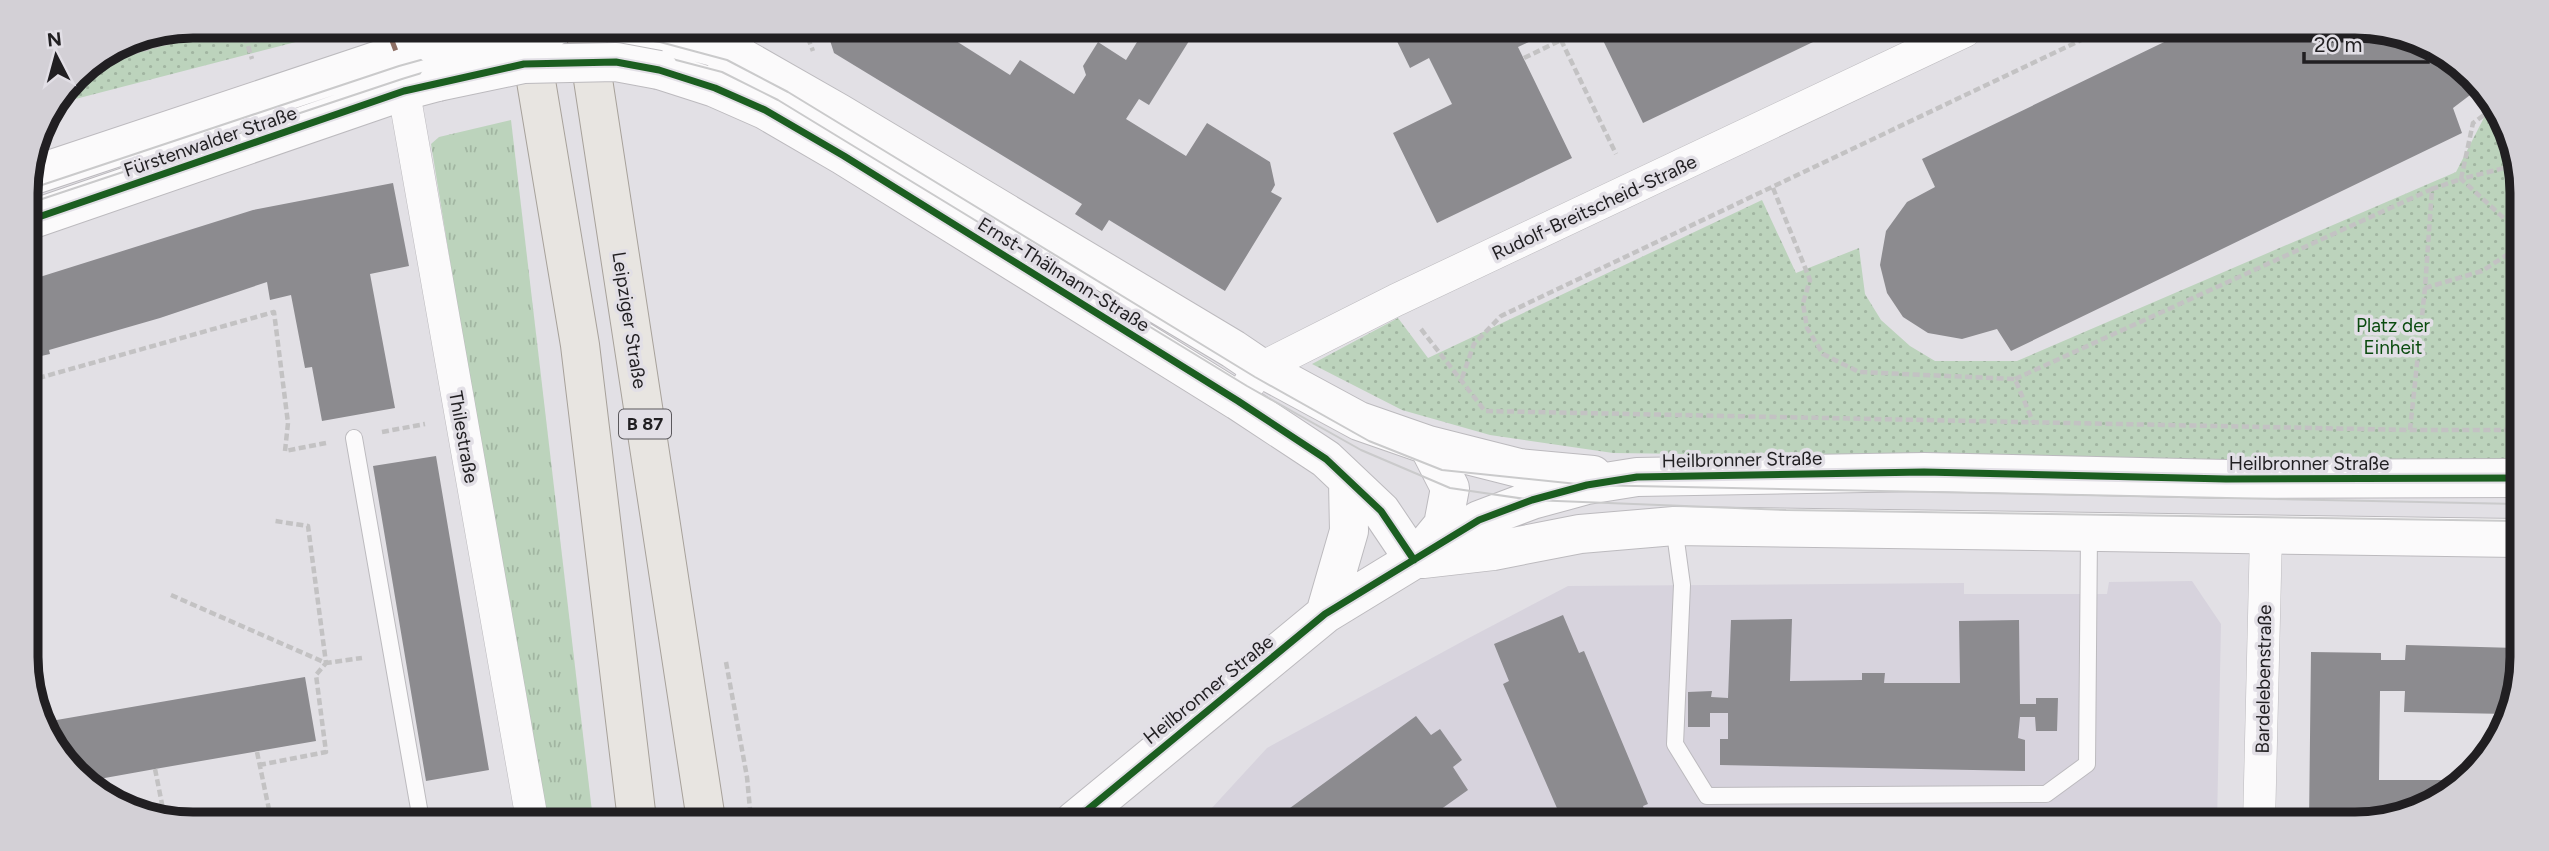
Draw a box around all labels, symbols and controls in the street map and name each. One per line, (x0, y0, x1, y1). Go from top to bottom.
north arrow (21, 21, 91, 91)
scale bar (2304, 21, 2428, 65)
text: N (46, 27, 63, 52)
text: 20 m (2314, 32, 2362, 57)
street label: Fürstenwalder Straße (121, 101, 300, 182)
street label: Rudolf-Breitscheid-Straße (1488, 150, 1700, 265)
street label: Ernst-Thälmann-Straße (974, 212, 1154, 337)
street label: Leipziger Straße (607, 250, 652, 390)
park label: Platz der Einheit (2356, 314, 2431, 359)
street label: Thilestraße (444, 389, 483, 485)
road number: B 87 (619, 410, 671, 438)
street label: Heilbronner Straße (1662, 447, 1822, 472)
street label: Heilbronner Straße (2229, 452, 2389, 475)
street label: Bardelebenstraße (2251, 604, 2276, 754)
street label: Heilbronner Straße (1139, 630, 1278, 749)

